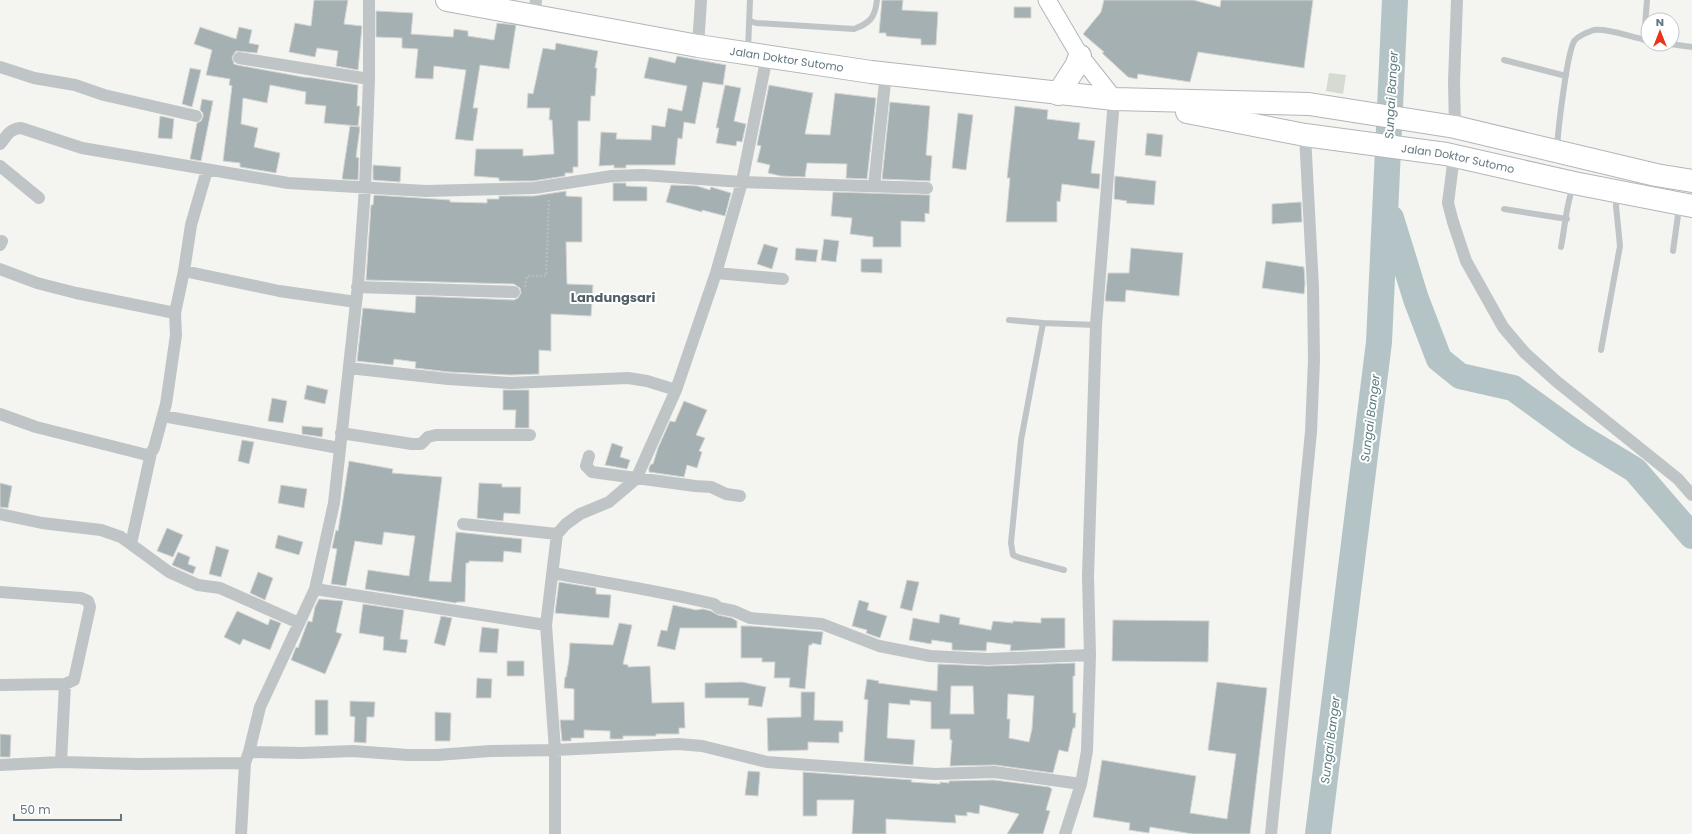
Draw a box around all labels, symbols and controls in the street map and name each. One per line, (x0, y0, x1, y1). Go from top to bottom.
north arrow (1640, 12, 1680, 52)
text: N (1656, 14, 1664, 30)
street label: Jalan Doktor Sutomo (729, 43, 845, 76)
water label: Sungai Banger (1380, 50, 1402, 140)
street label: Jalan Doktor Sutomo (1400, 140, 1516, 177)
district label: Landungsari (571, 288, 655, 307)
water label: Sungai Banger (1356, 373, 1384, 463)
water label: Sungai Banger (1316, 695, 1344, 785)
scale bar (14, 796, 121, 822)
text: 50 m (20, 801, 51, 818)

